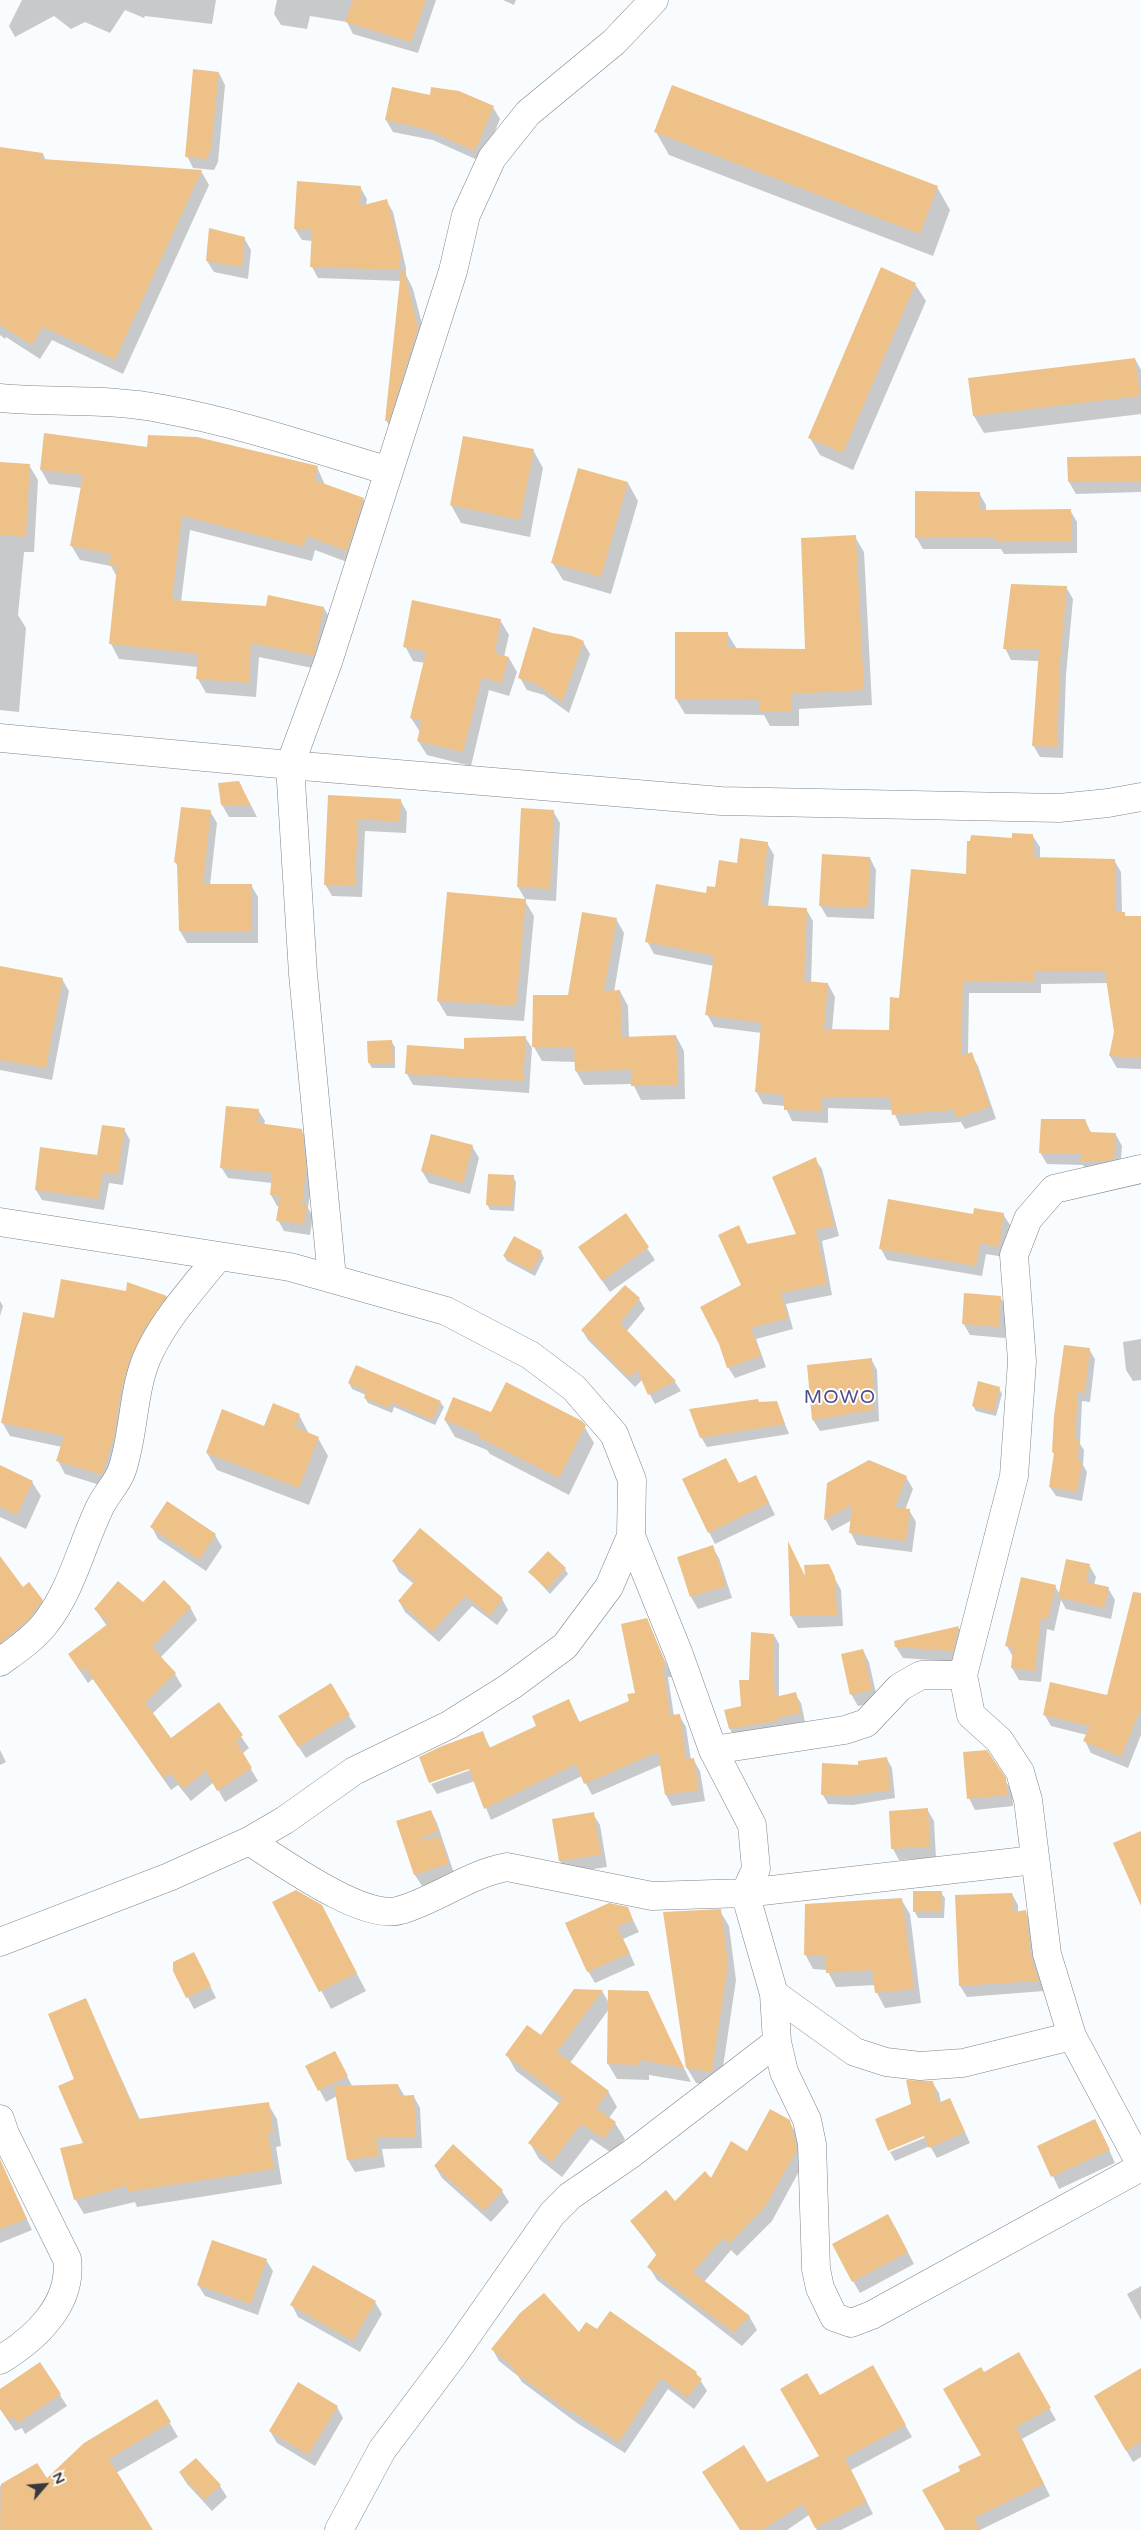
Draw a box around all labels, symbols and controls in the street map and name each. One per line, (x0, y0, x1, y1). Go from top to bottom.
district label: MOWO (803, 1387, 877, 1409)
north arrow (20, 2460, 70, 2510)
text: N (49, 2469, 69, 2487)

